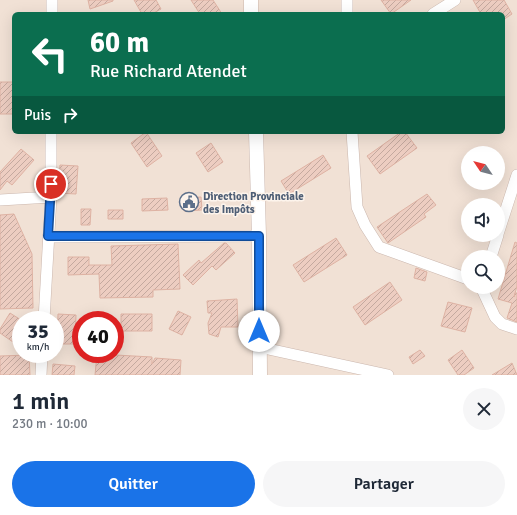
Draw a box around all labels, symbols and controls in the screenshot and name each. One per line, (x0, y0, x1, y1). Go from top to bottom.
text: 60 m (90, 26, 149, 60)
icon: left (24, 28, 76, 80)
text: Rue Richard Atendet (90, 60, 247, 82)
icon: right (59, 104, 81, 126)
text: Puis (24, 106, 51, 124)
north arrow (461, 146, 505, 190)
map controls (461, 146, 505, 294)
pin (34, 167, 68, 201)
icon: arrive (40, 173, 62, 195)
place label: Direction Provinciale des Impôts (203, 190, 304, 216)
public building icon: Direction Provinciale des Impôts (178, 191, 200, 213)
button: sound (461, 198, 505, 242)
button: search (461, 250, 505, 294)
position arrow (238, 310, 280, 352)
speed limit sign: 40 (72, 311, 124, 363)
text: 35 (27, 319, 49, 344)
text: km/h (27, 341, 49, 353)
text: 1 min (12, 386, 69, 416)
button: close (463, 388, 505, 430)
text: 230 m · 10:00 (12, 416, 88, 432)
button: Quitter (12, 461, 255, 507)
button: Partager (263, 461, 505, 507)

